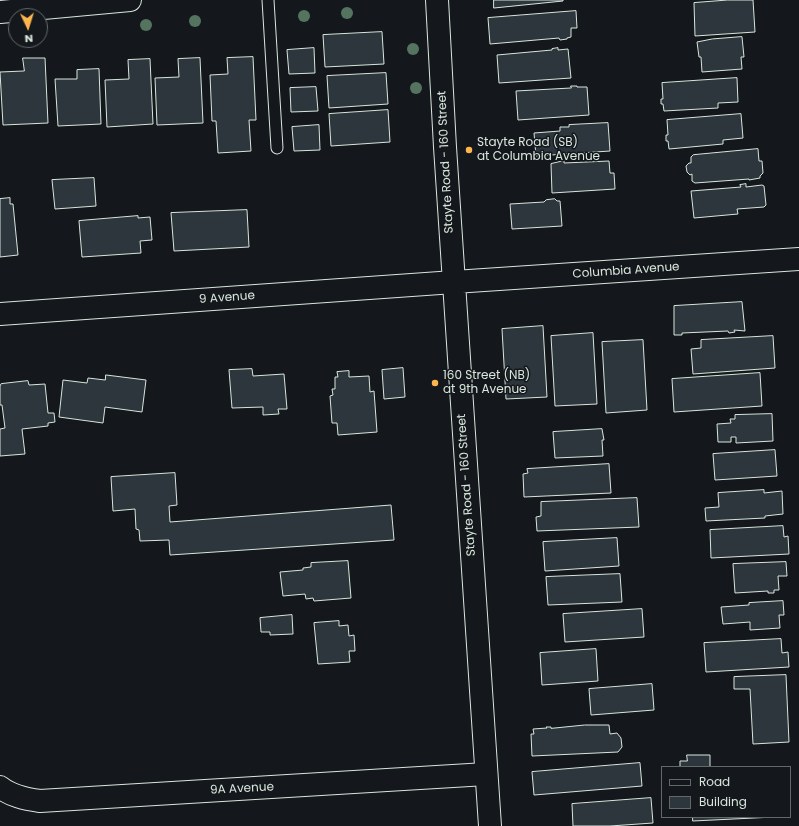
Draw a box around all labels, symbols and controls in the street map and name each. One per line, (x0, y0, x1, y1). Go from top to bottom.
north arrow (8, 8, 48, 48)
text: N (24, 31, 33, 47)
street label: Stayte Road - 160 Street (435, 90, 457, 234)
place label: Stayte Road (SB) at Columbia Avenue (477, 136, 600, 164)
marker: Stayte Road (SB) at Columbia Avenue (464, 145, 474, 155)
street label: Columbia Avenue (572, 260, 680, 282)
street label: 9 Avenue (199, 289, 255, 307)
place label: 160 Street (NB) at 9th Avenue (443, 369, 530, 397)
marker: 160 Street (NB) at 9th Avenue (430, 378, 440, 388)
street label: Stayte Road - 160 Street (455, 413, 479, 557)
legend (661, 766, 791, 818)
text: Road (699, 773, 730, 790)
street label: 9A Avenue (210, 780, 274, 798)
text: Building (699, 793, 747, 810)

